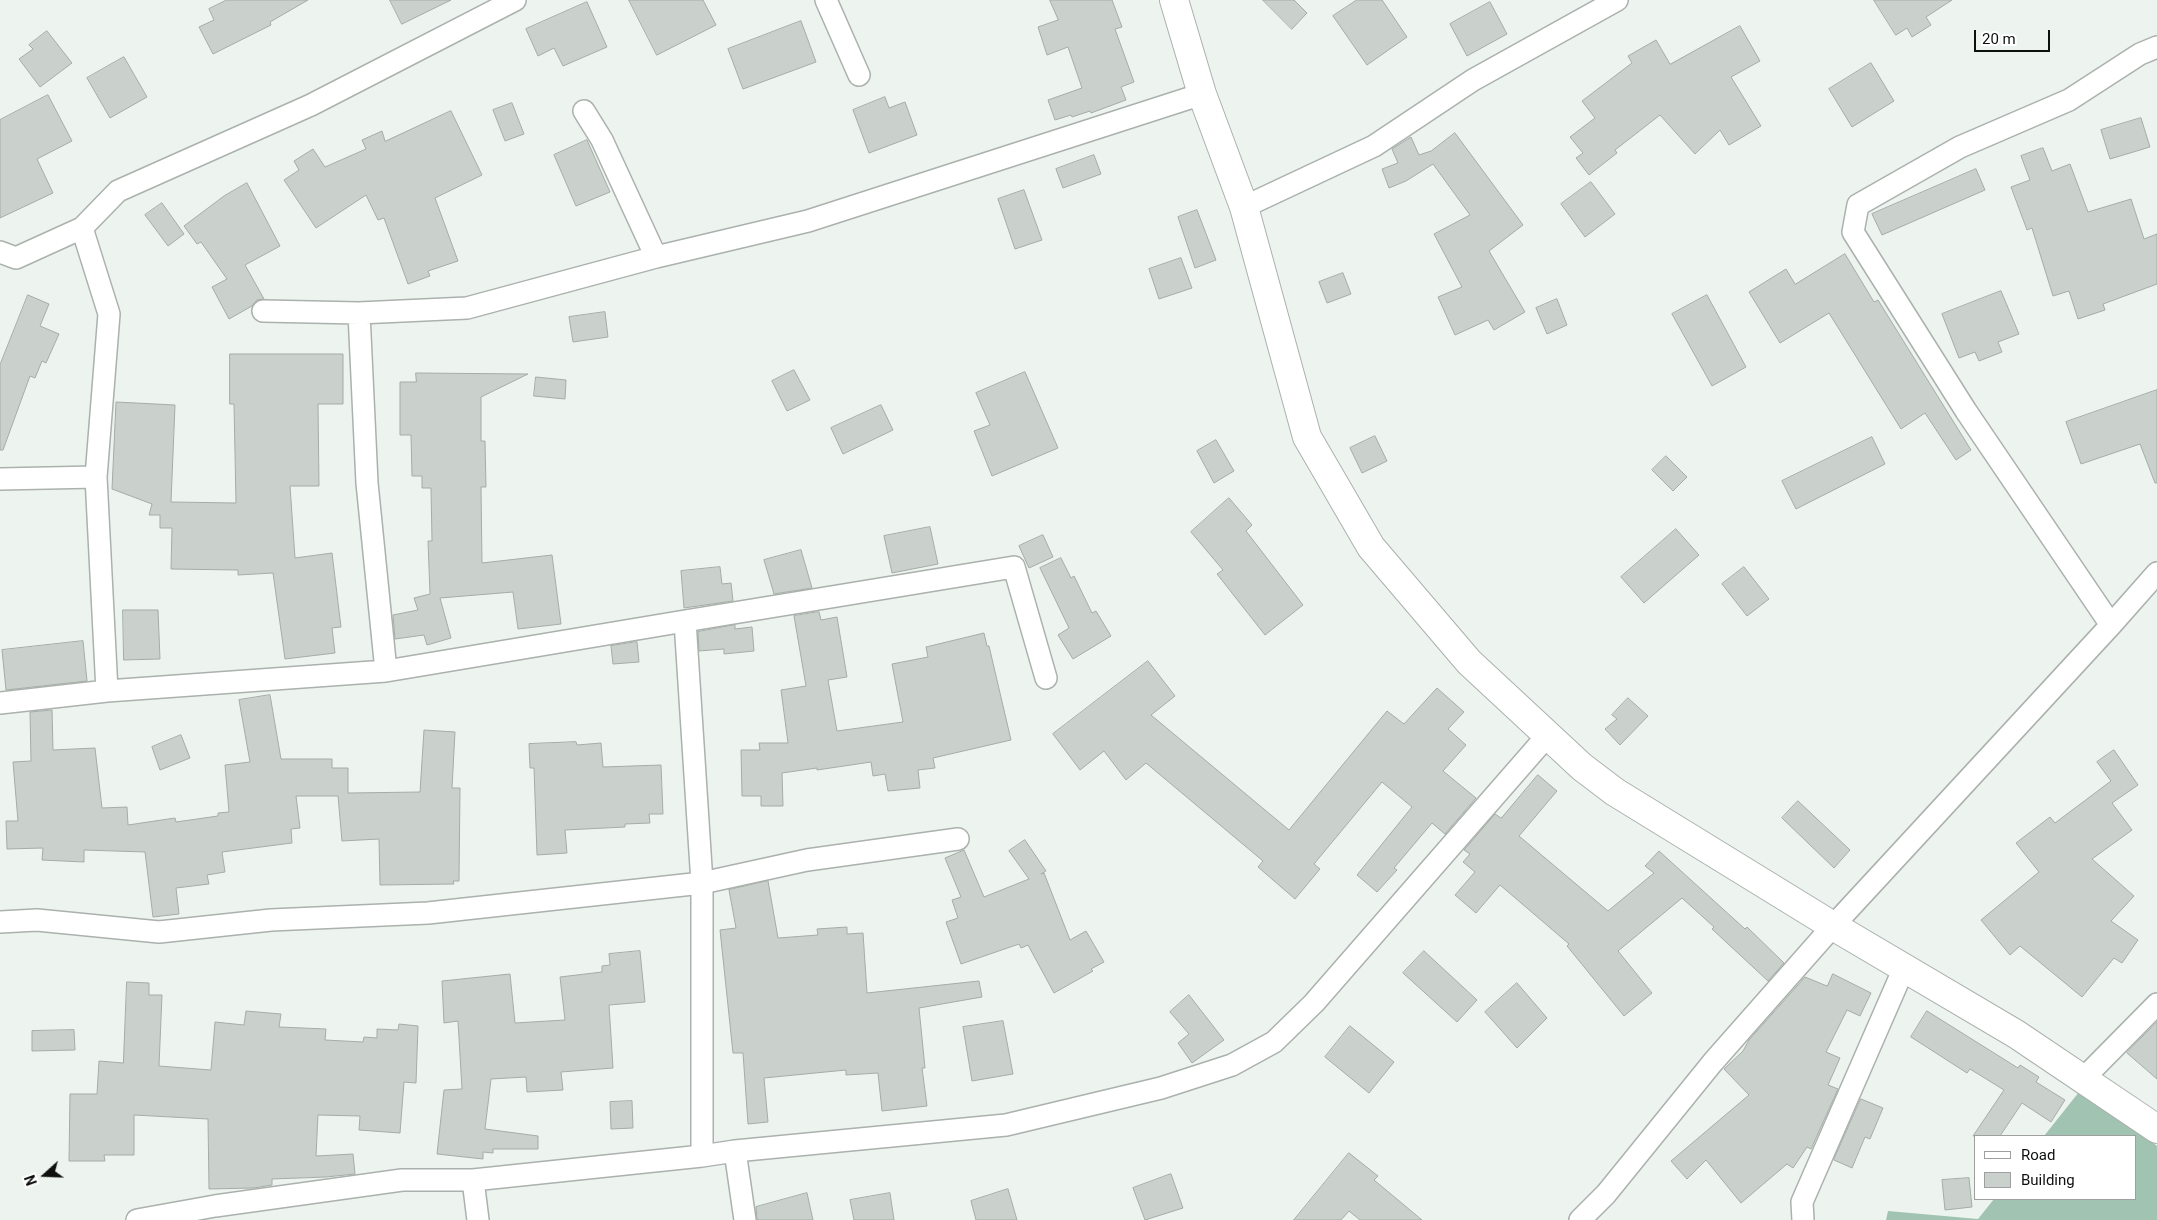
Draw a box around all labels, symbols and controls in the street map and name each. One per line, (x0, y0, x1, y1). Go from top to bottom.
scale bar (1977, 20, 2053, 52)
text: 20 m (1982, 30, 2016, 48)
legend (1974, 1135, 2137, 1200)
text: Road (2021, 1146, 2055, 1164)
north arrow (20, 1150, 70, 1200)
text: Building (2021, 1171, 2075, 1189)
text: N (22, 1173, 40, 1188)

